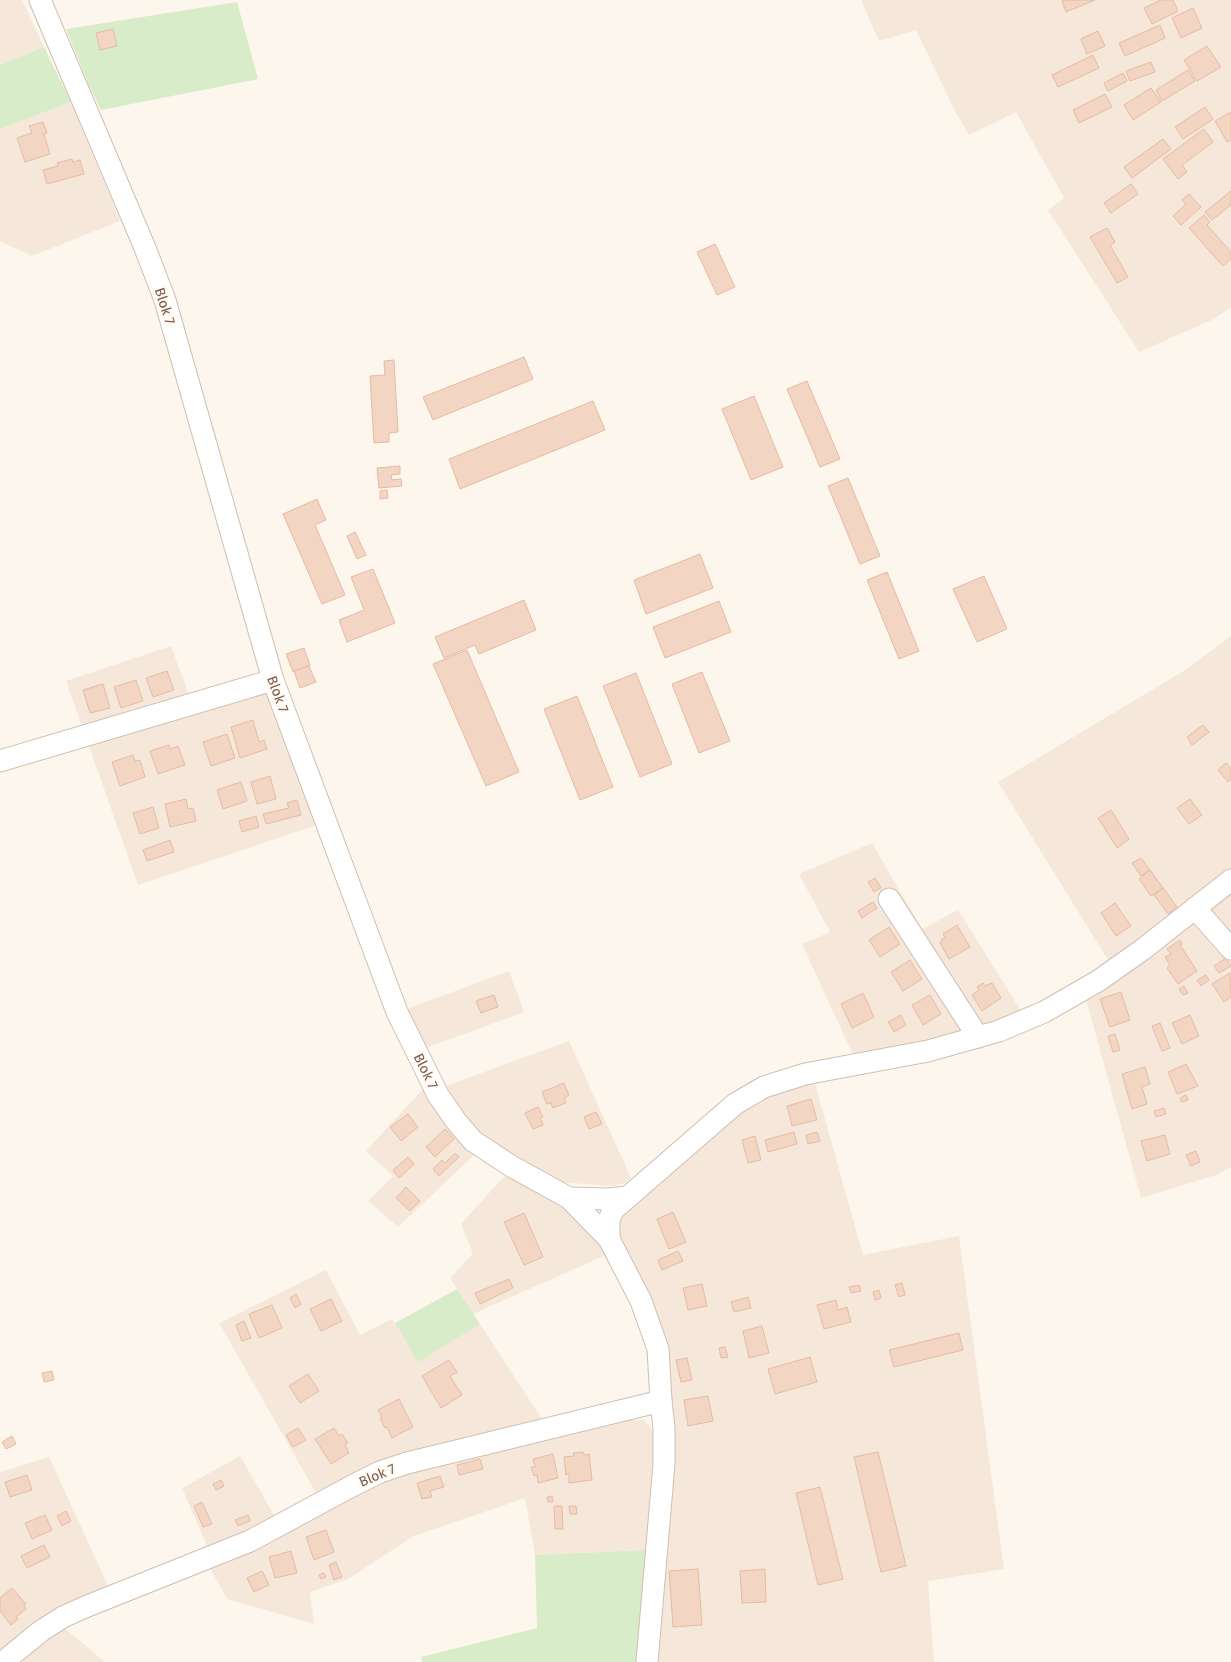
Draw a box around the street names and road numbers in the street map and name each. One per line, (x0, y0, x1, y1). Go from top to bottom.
street label: Blok 7 (151, 286, 178, 327)
street label: Blok 7 (263, 673, 292, 715)
street label: Blok 7 (410, 1050, 441, 1092)
street label: Blok 7 (356, 1460, 398, 1491)

